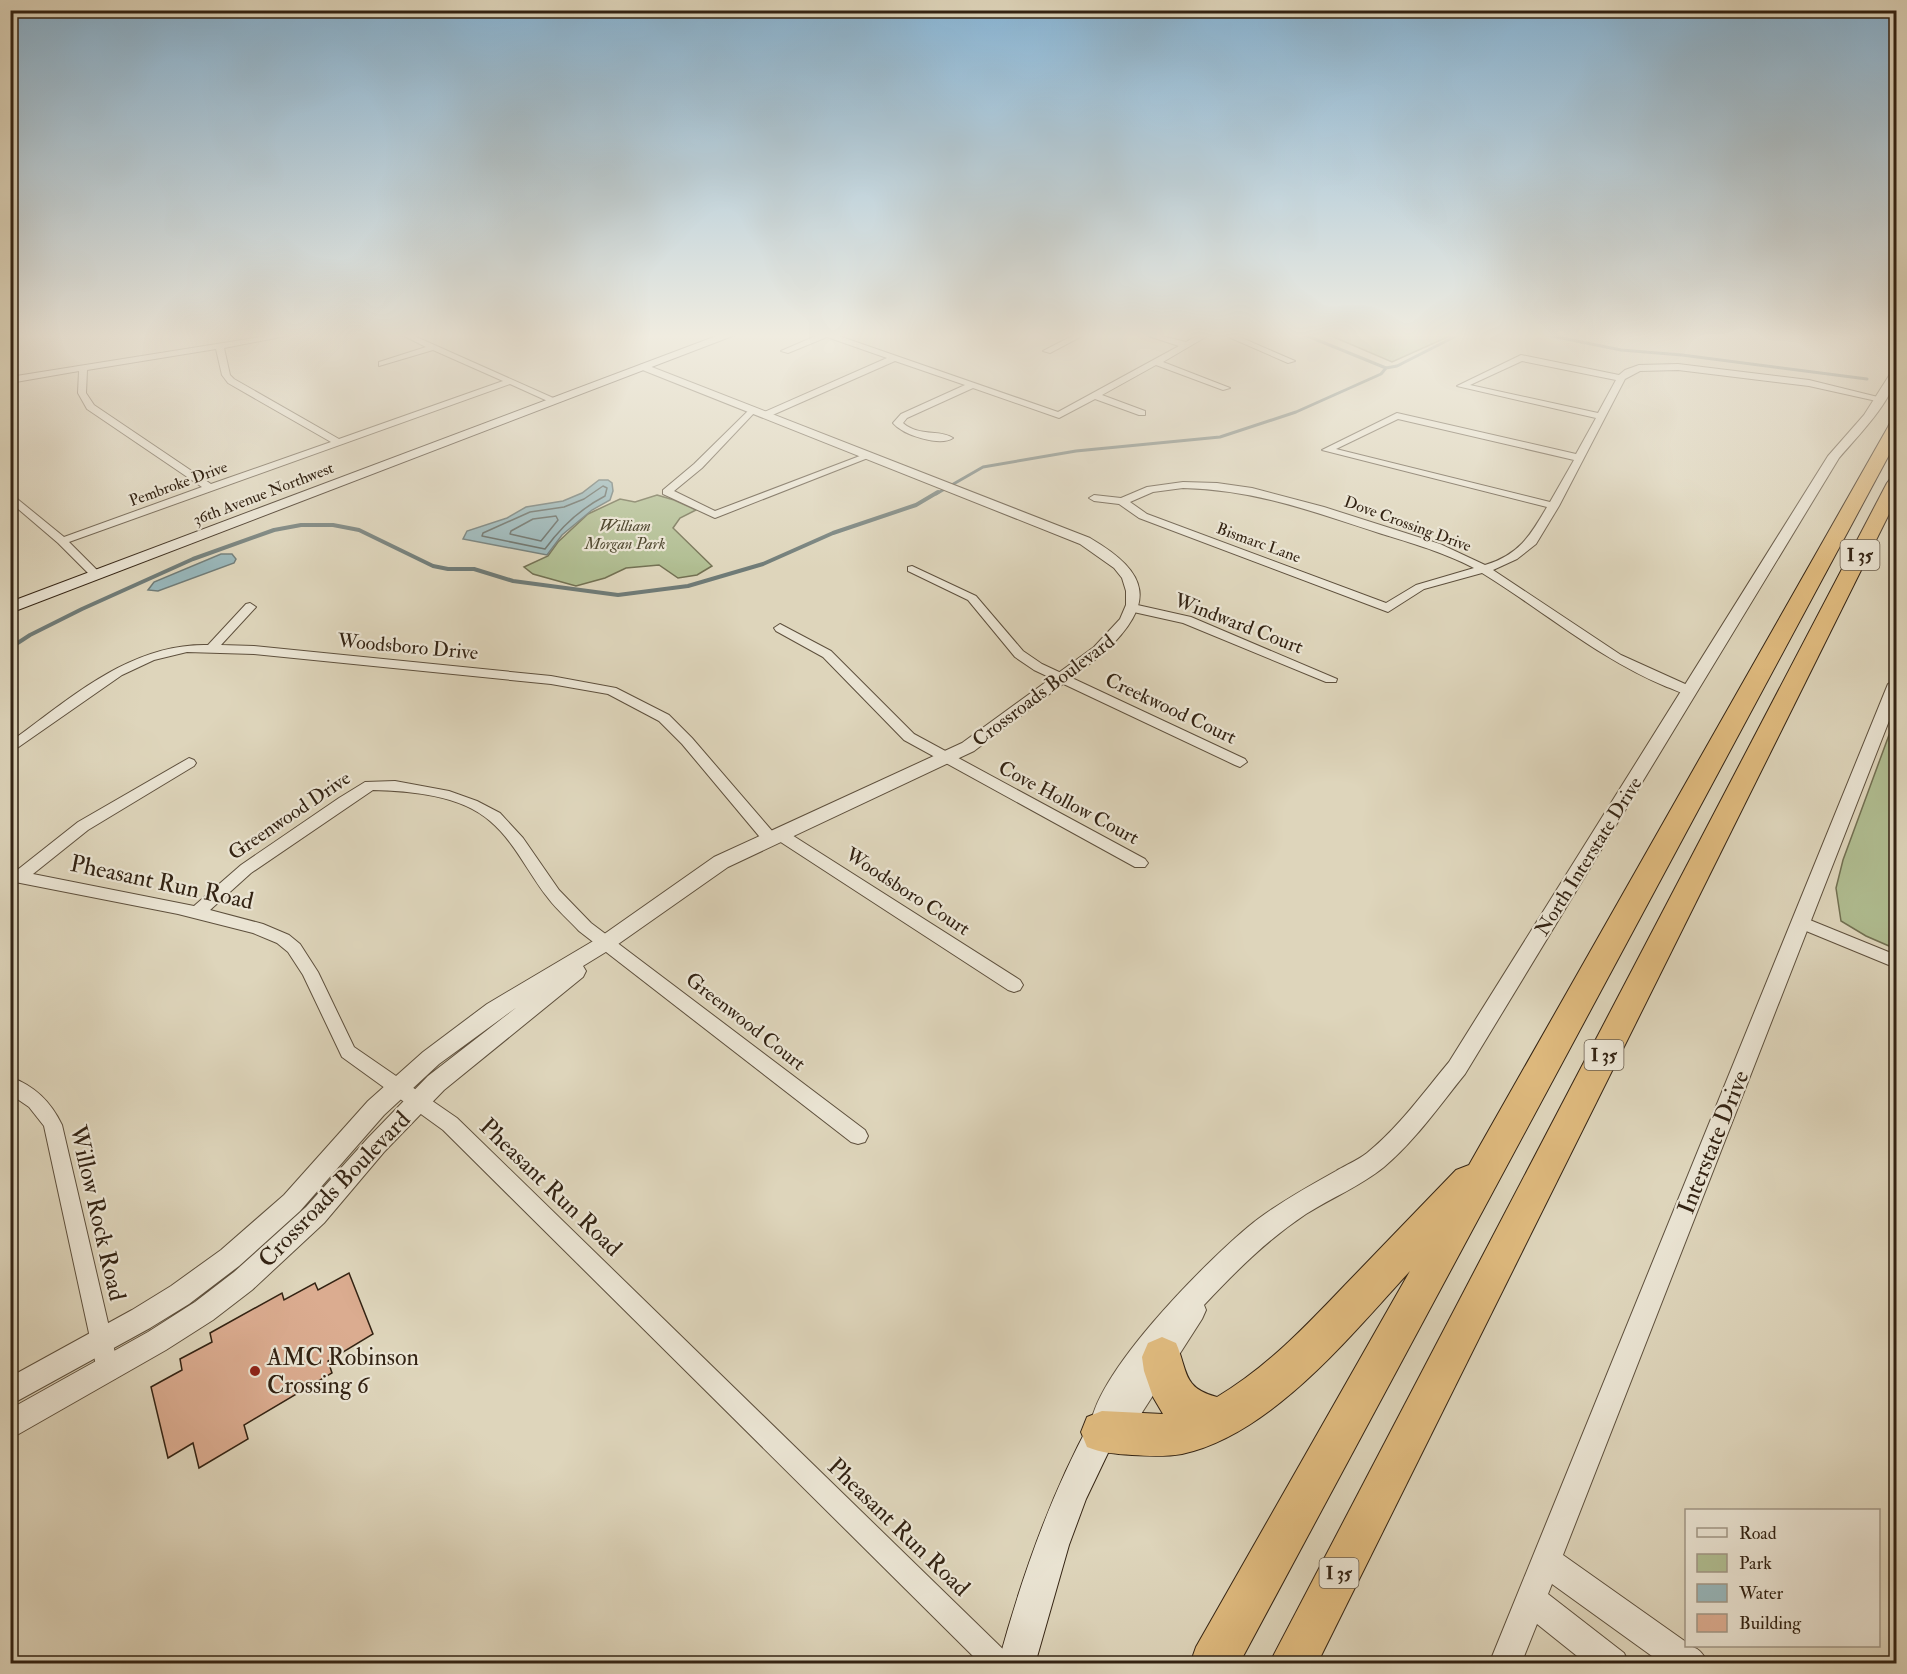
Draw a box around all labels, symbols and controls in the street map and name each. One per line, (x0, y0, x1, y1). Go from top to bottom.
street label: Pembroke Drive (126, 457, 231, 511)
street label: 36th Avenue Northwest (190, 458, 336, 530)
street label: Dove Crossing Drive (1341, 492, 1474, 556)
park label: William Morgan Park (584, 516, 666, 554)
street label: Bismarc Lane (1214, 518, 1304, 567)
road number: I 35 (1840, 540, 1880, 570)
street label: Windward Court (1170, 587, 1307, 660)
street label: Woodsboro Drive (336, 628, 479, 665)
street label: Crossroads Boulevard (967, 629, 1120, 752)
street label: Creekwood Court (1101, 667, 1241, 750)
street label: Cove Hollow Court (994, 755, 1144, 850)
street label: Greenwood Drive (223, 765, 355, 866)
street label: North Interstate Drive (1529, 772, 1647, 940)
street label: Woodsboro Court (840, 841, 975, 941)
street label: Pheasant Run Road (67, 848, 257, 917)
street label: Greenwood Court (681, 967, 811, 1076)
road number: I 35 (1584, 1040, 1624, 1070)
street label: Interstate Drive (1671, 1066, 1756, 1219)
street label: Crossroads Boulevard (252, 1104, 417, 1274)
street label: Pheasant Run Road (473, 1111, 629, 1263)
street label: Willow Rock Road (62, 1121, 133, 1304)
place label: AMC Robinson Crossing 6 (266, 1342, 419, 1401)
marker: AMC Robinson Crossing 6 (248, 1364, 262, 1378)
street label: Pheasant Run Road (821, 1451, 977, 1603)
legend (1685, 1509, 1880, 1647)
text: Road (1739, 1522, 1777, 1545)
text: Park (1739, 1552, 1772, 1575)
road number: I 35 (1320, 1558, 1358, 1588)
text: Water (1738, 1582, 1783, 1605)
text: Building (1739, 1612, 1802, 1635)

